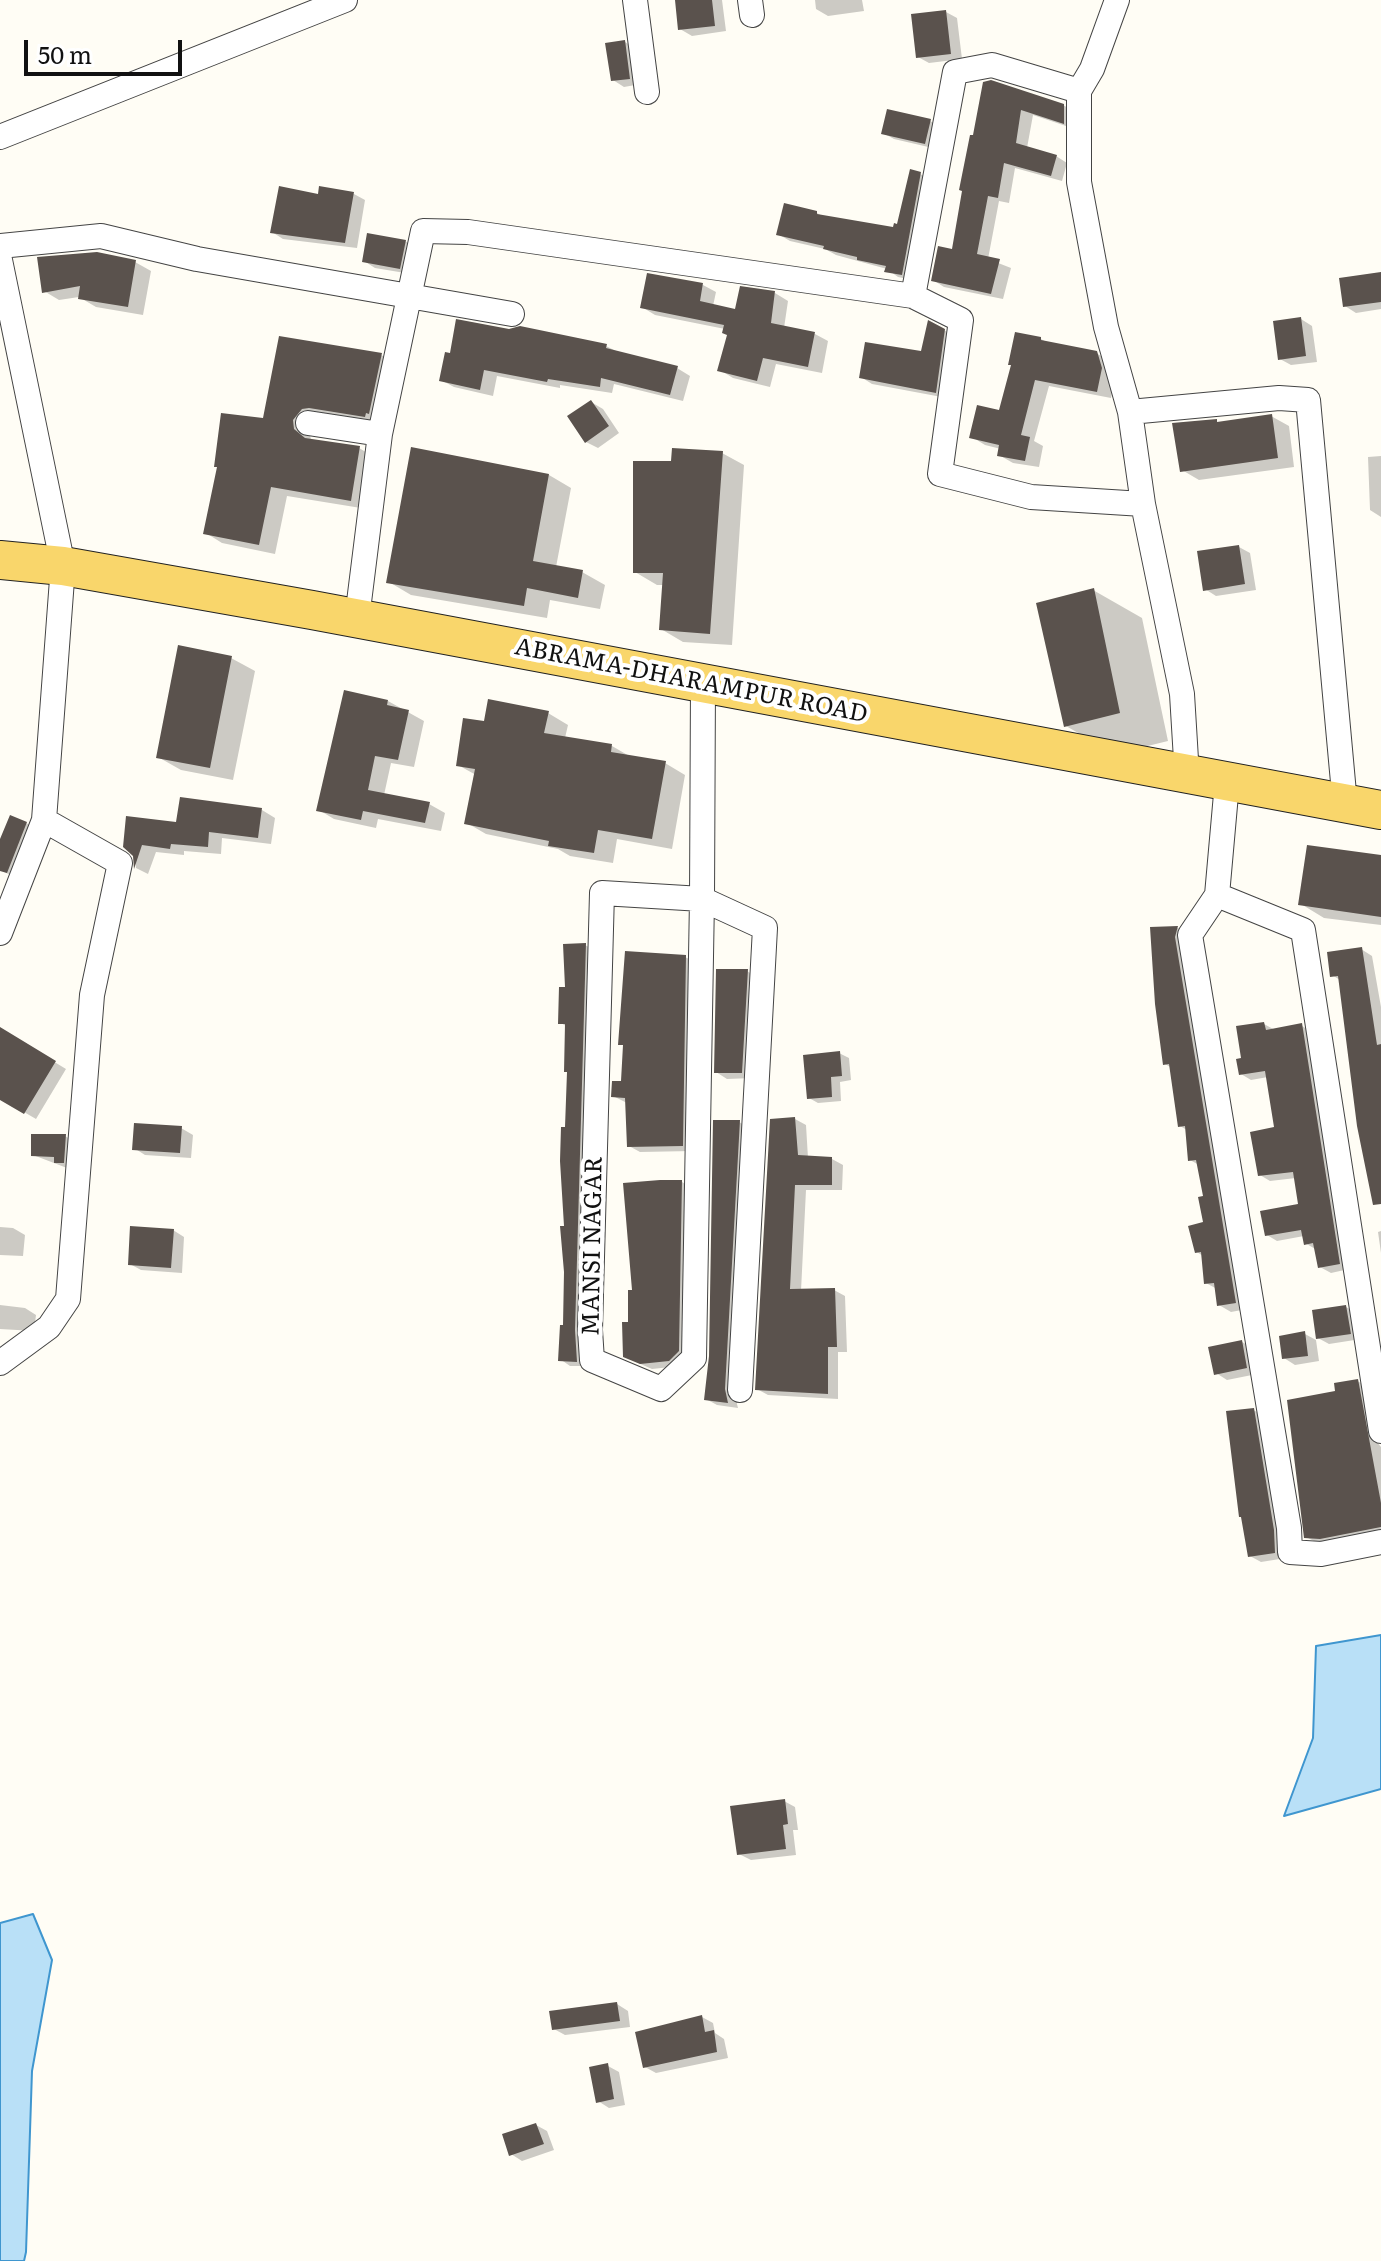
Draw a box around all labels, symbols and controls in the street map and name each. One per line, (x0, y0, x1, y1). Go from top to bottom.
scale bar (28, 24, 186, 74)
text: 50 m (38, 36, 92, 71)
street label: ABRAMA-DHARAMPUR ROAD (512, 633, 870, 729)
street label: MANSI NAGAR (577, 1156, 609, 1336)

